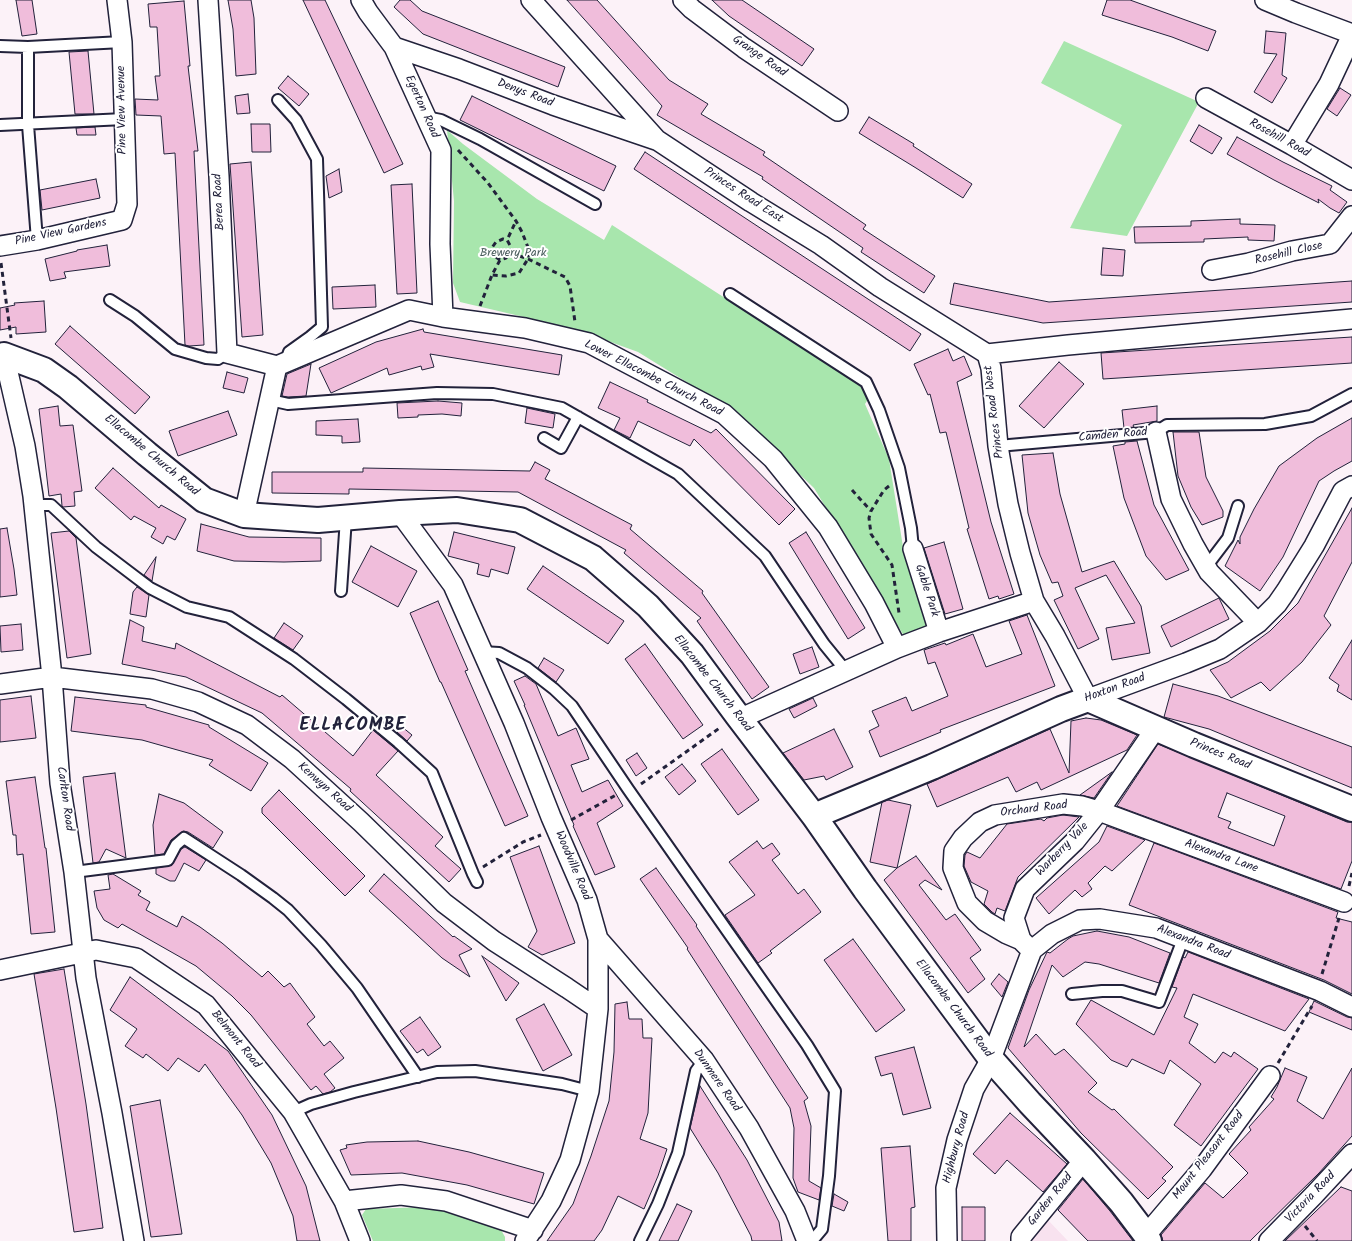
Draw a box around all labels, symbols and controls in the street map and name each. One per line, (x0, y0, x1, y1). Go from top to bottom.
street label: Grange Road (729, 33, 789, 81)
street label: Pine View Avenue (115, 65, 131, 155)
street label: Egerton Road (401, 73, 441, 141)
street label: Denys Road (495, 77, 555, 111)
street label: Rosehill Road (1246, 116, 1312, 162)
street label: Princes Road East (701, 165, 785, 227)
street label: Berea Road (211, 173, 229, 231)
street label: Pine View Gardens (14, 216, 108, 250)
street label: Rosehill Close (1254, 239, 1324, 269)
park label: Brewery Park (480, 247, 546, 261)
street label: Lower Ellacombe Church Road (581, 338, 725, 420)
street label: Princes Road West (982, 365, 1008, 459)
street label: Ellacombe Church Road (101, 412, 201, 500)
street label: Camden Road (1078, 426, 1148, 446)
street label: Gable Park (911, 563, 941, 619)
street label: Ellacombe Church Road (670, 633, 754, 735)
street label: Hoxton Road (1082, 671, 1148, 707)
district label: ELLACOMBE (298, 716, 408, 738)
street label: Princes Road (1187, 736, 1253, 774)
street label: Kenwyn Road (294, 760, 354, 816)
street label: Carlton Road (52, 766, 76, 832)
street label: Orchard Road (1000, 799, 1068, 821)
street label: Warberry Vale (1034, 820, 1092, 880)
street label: Woodville Road (551, 829, 593, 903)
street label: Alexandra Lane (1182, 837, 1260, 877)
street label: Alexandra Road (1154, 922, 1232, 964)
street label: Ellacombe Church Road (911, 957, 995, 1061)
street label: Belmont Road (207, 1008, 263, 1072)
street label: Dunmere Road (689, 1047, 743, 1115)
street label: Mount Pleasant Road (1170, 1109, 1248, 1203)
street label: Highbury Road (941, 1111, 973, 1185)
street label: Victoria Road (1283, 1169, 1339, 1227)
street label: Garden Road (1025, 1171, 1077, 1229)

